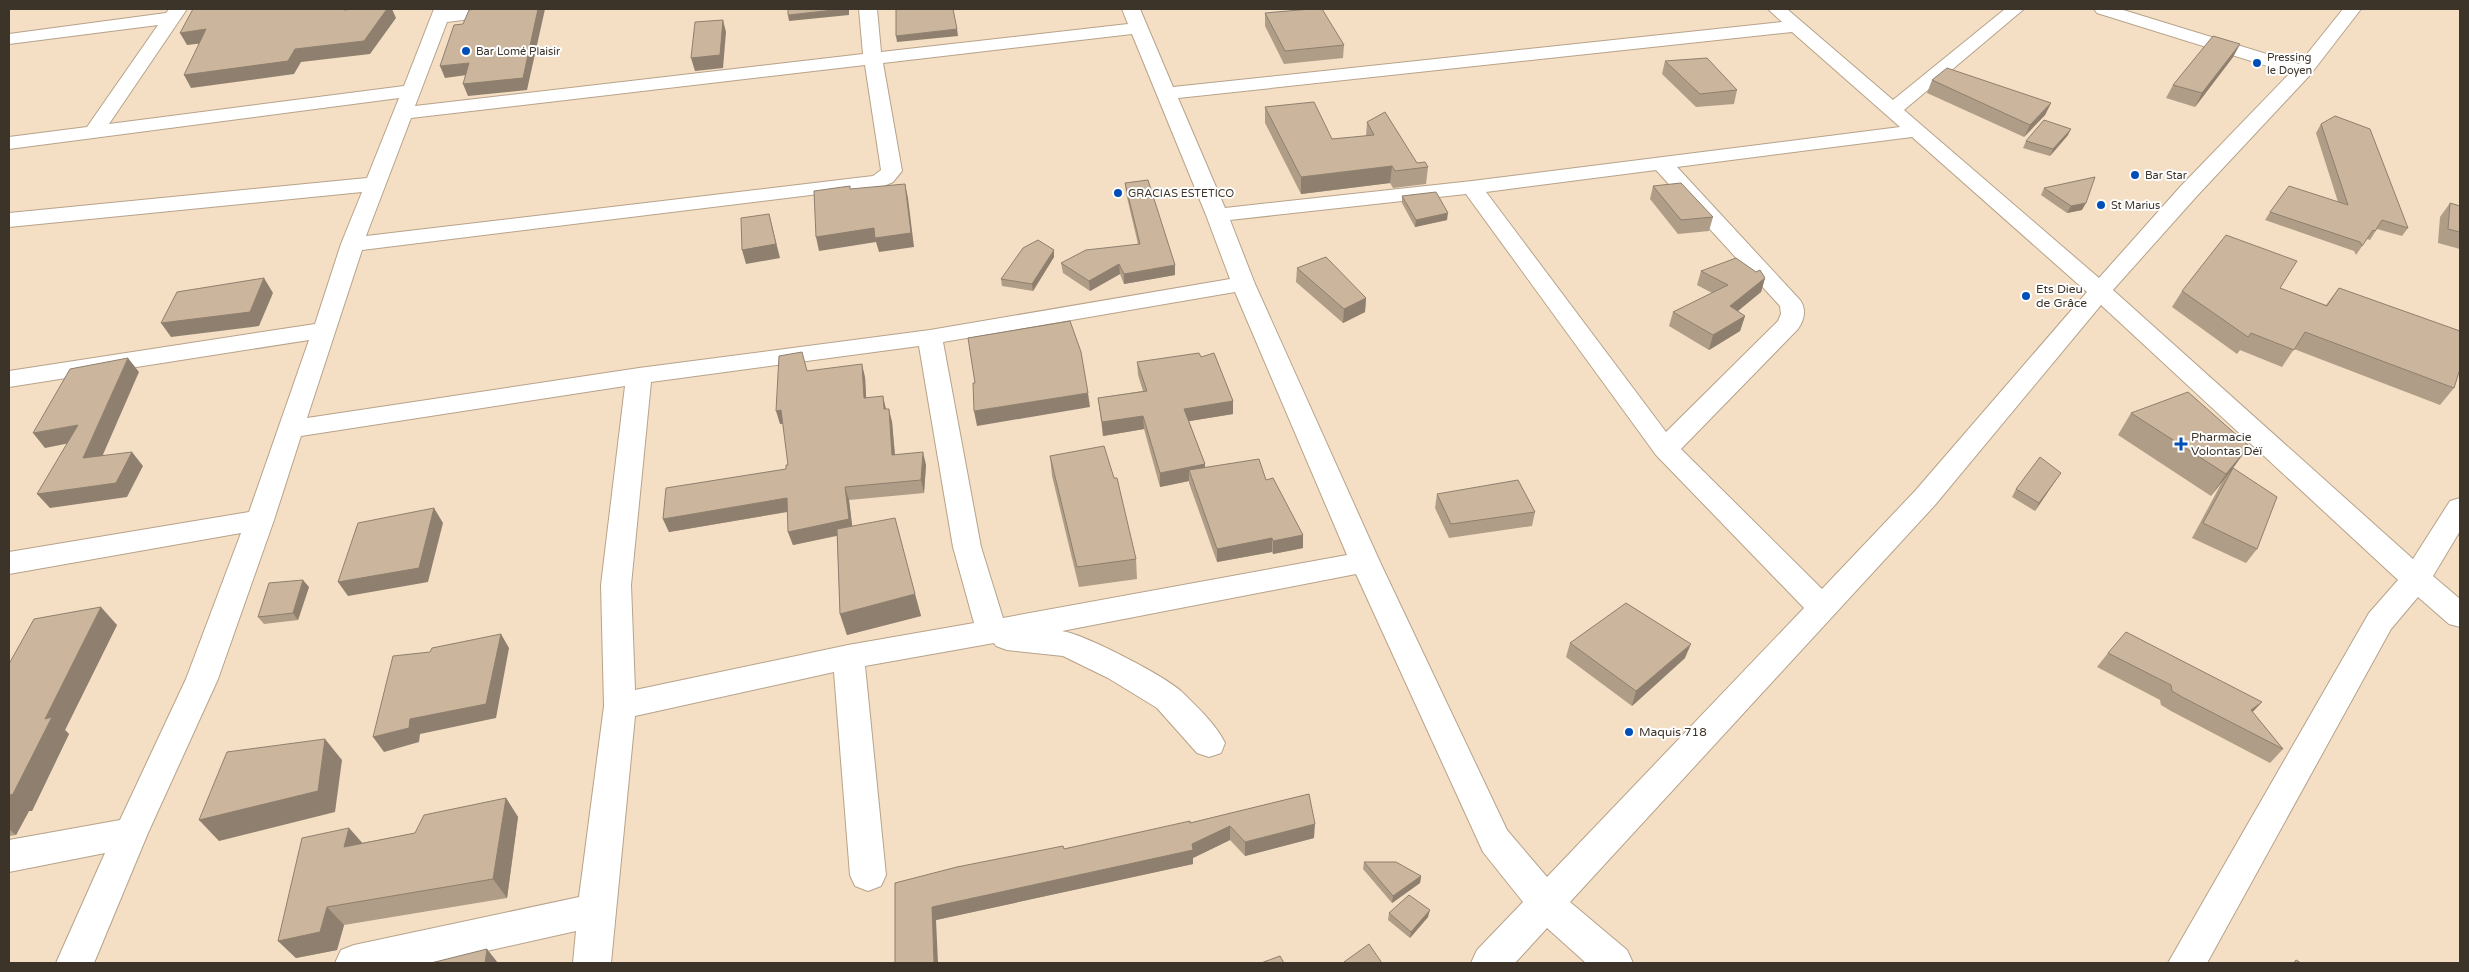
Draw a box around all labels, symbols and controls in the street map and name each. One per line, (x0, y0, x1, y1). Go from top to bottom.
marker: Bar Lomé Plaisir (460, 45, 472, 57)
place label: Bar Lomé Plaisir (476, 45, 561, 58)
place label: Pressing le Doyen (2267, 51, 2312, 77)
marker: Pressing le Doyen (2251, 57, 2263, 69)
marker: Bar Star (2129, 169, 2141, 181)
place label: Bar Star (2145, 169, 2188, 182)
marker: GRACIAS ESTETICO (1112, 187, 1124, 199)
place label: GRACIAS ESTETICO (1128, 187, 1234, 200)
marker: St Marius (2095, 199, 2107, 211)
place label: St Marius (2111, 199, 2160, 212)
place label: Ets Dieu de Grâce (2036, 282, 2087, 310)
marker: Ets Dieu de Grâce (2020, 290, 2032, 302)
place label: Pharmacie Volontas Déï (2191, 430, 2263, 458)
marker: Pharmacie Volontas Déï (2175, 438, 2187, 450)
place label: Maquis 718 (1639, 725, 1707, 739)
marker: Maquis 718 (1623, 726, 1635, 738)

